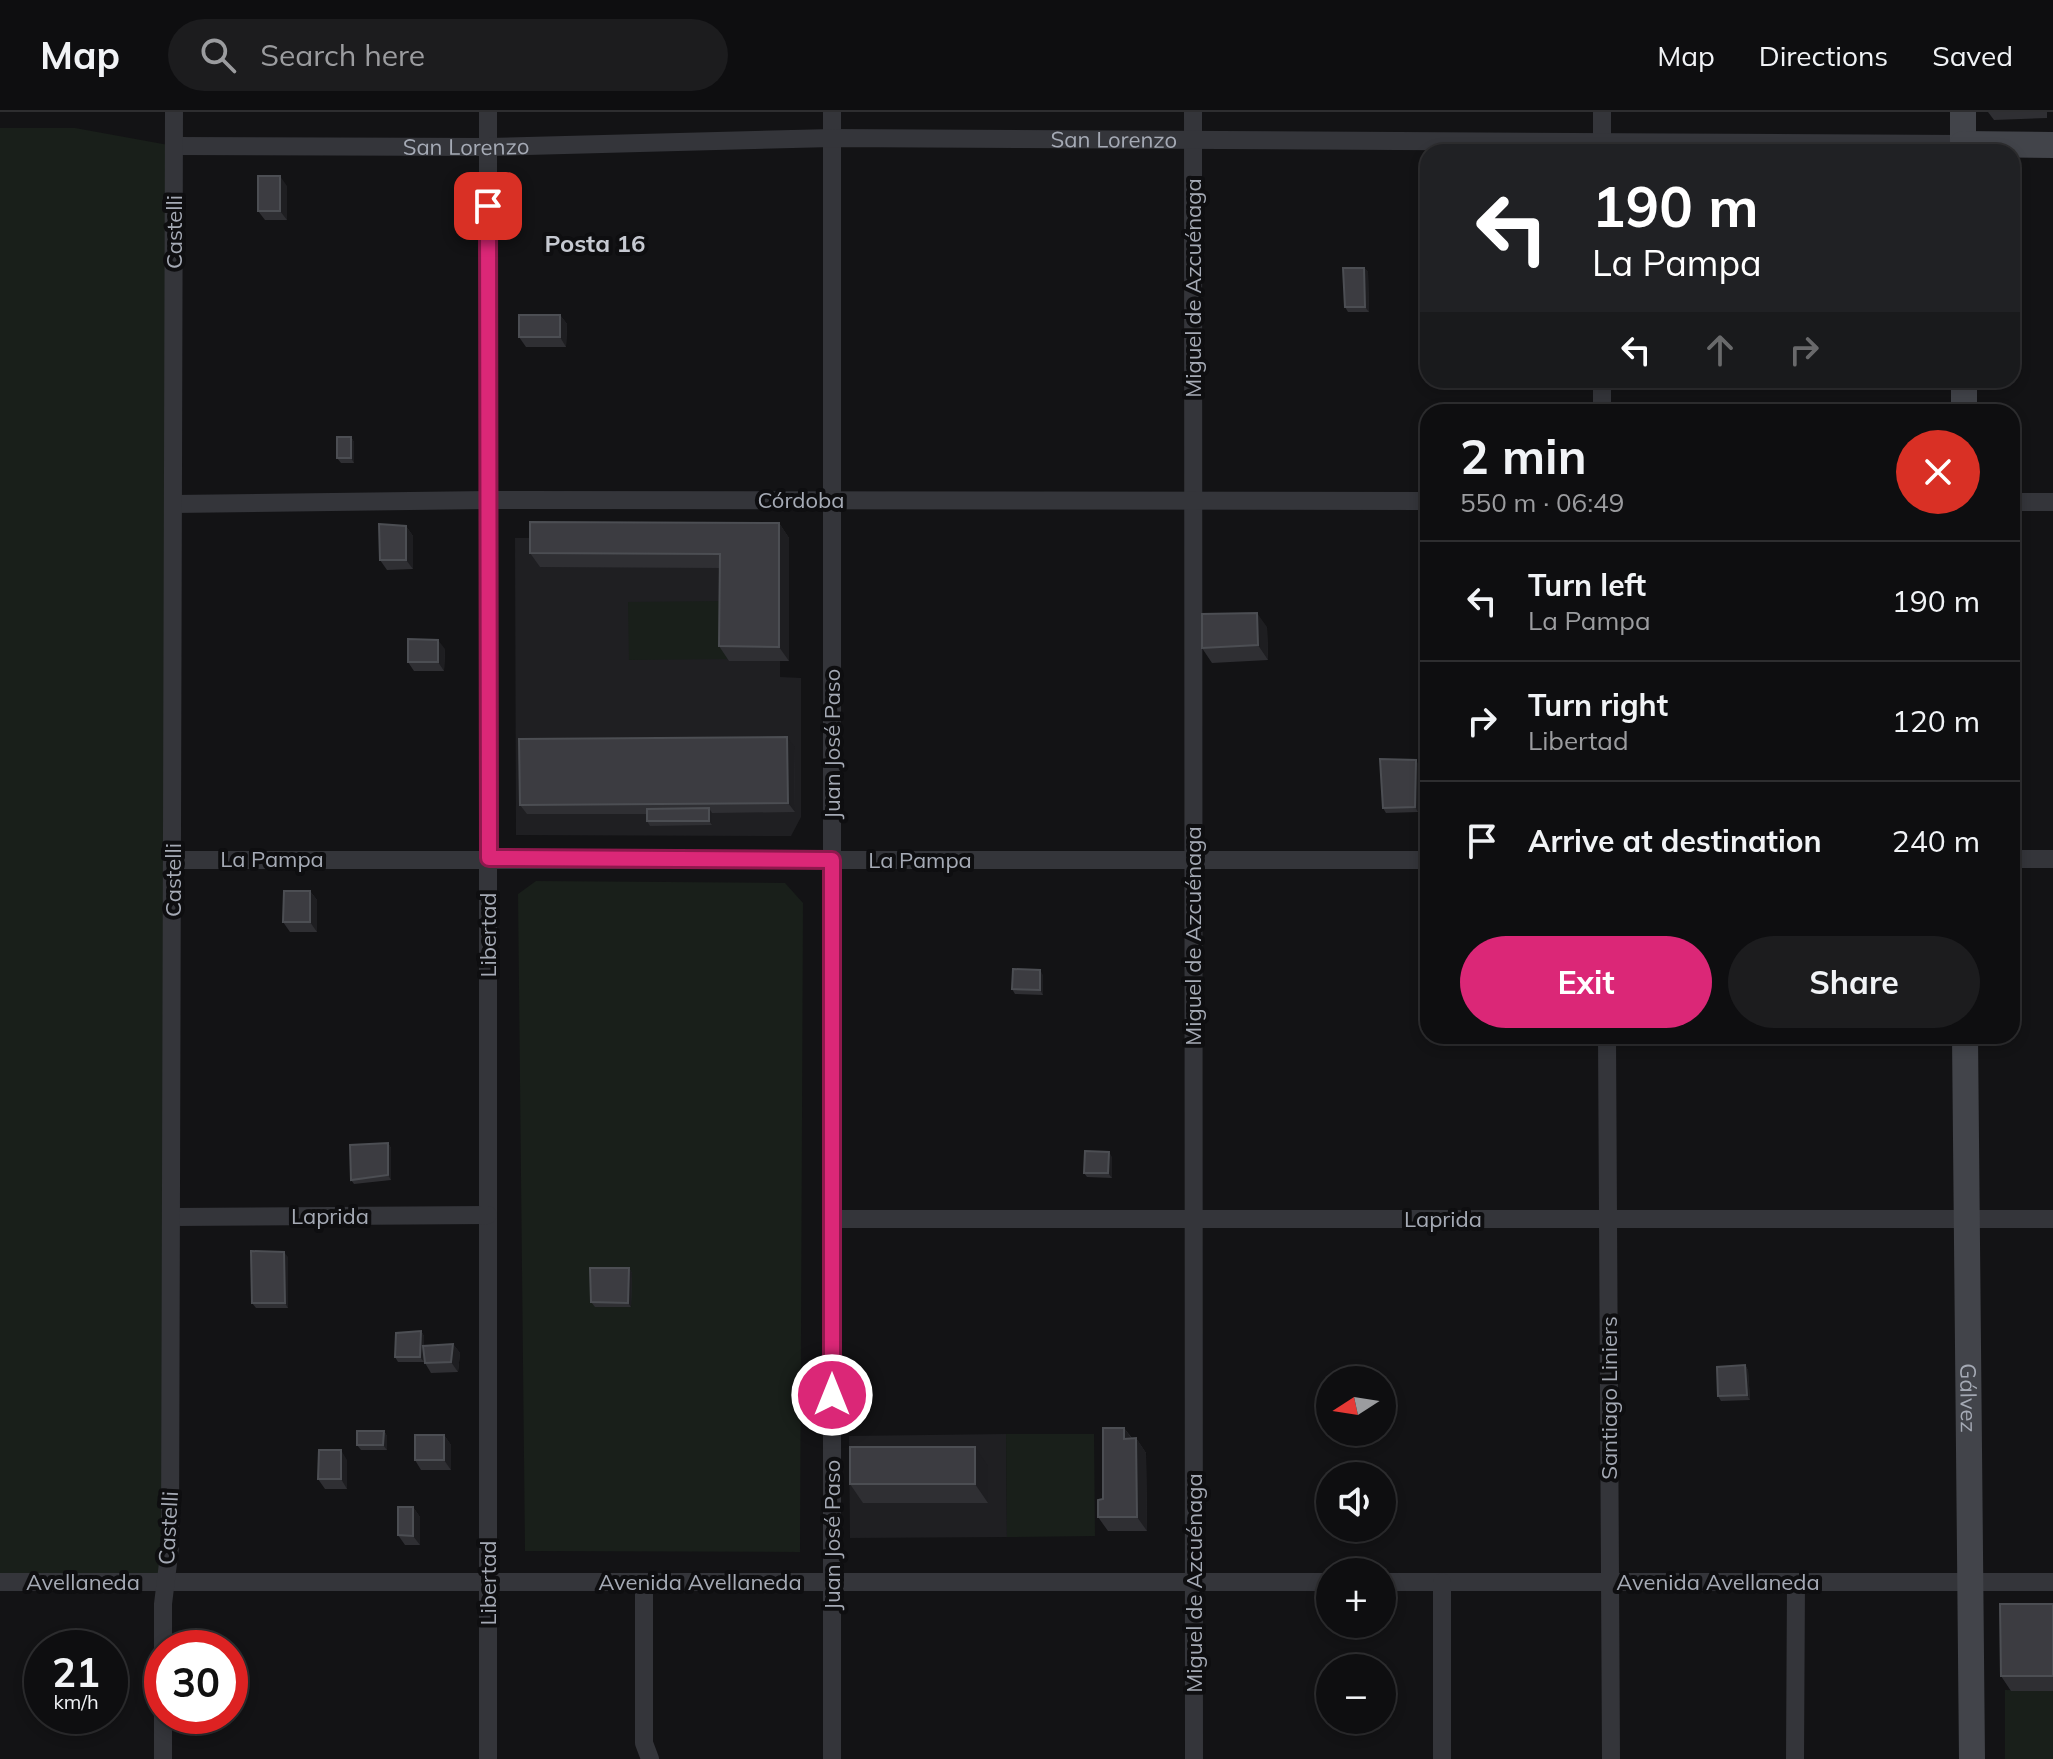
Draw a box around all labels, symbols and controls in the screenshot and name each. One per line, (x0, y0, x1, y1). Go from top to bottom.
search box (168, 19, 728, 91)
text: Map (40, 31, 120, 79)
icon: search (196, 33, 240, 77)
text: Search here (260, 36, 425, 74)
text: Map (1657, 38, 1715, 73)
text: Directions (1759, 38, 1888, 73)
text: Saved (1932, 38, 2013, 73)
street label: San Lorenzo (1051, 125, 1177, 154)
street label: San Lorenzo (403, 132, 530, 161)
text: 190 m (1592, 171, 1759, 241)
pin (454, 172, 522, 240)
icon: left (1460, 176, 1564, 280)
street label: Miguel de Azcuénaga (1179, 178, 1207, 398)
icon: arrive (466, 184, 510, 228)
street label: Castelli (160, 195, 188, 269)
district label: Posta 16 (545, 228, 645, 258)
text: La Pampa (1592, 240, 1762, 285)
icon: left (1614, 328, 1658, 372)
icon: ahead (1698, 328, 1742, 372)
icon: right (1782, 328, 1826, 372)
text: 2 min (1460, 426, 1587, 486)
button: close (1896, 430, 1980, 514)
street label: Córdoba (758, 486, 844, 514)
text: 550 m · 06:49 (1460, 486, 1624, 519)
text: Turn left (1528, 566, 1646, 604)
icon: left (1460, 579, 1504, 623)
text: 190 m (1892, 582, 1980, 620)
text: La Pampa (1528, 604, 1651, 637)
street label: Juan José Paso (818, 669, 846, 819)
text: Turn right (1528, 686, 1668, 724)
icon: right (1460, 699, 1504, 743)
text: 120 m (1892, 702, 1980, 740)
text: Libertad (1528, 724, 1629, 757)
icon: arrive (1460, 819, 1504, 863)
text: Arrive at destination (1528, 822, 1822, 860)
text: 240 m (1892, 822, 1980, 860)
street label: Miguel de Azcuénaga (1179, 826, 1207, 1046)
street label: Castelli (159, 843, 187, 917)
street label: La Pampa (220, 845, 324, 873)
street label: La Pampa (868, 846, 972, 874)
street label: Libertad (474, 892, 502, 978)
button: Exit (1460, 936, 1712, 1028)
button: Share (1728, 936, 1980, 1028)
street label: Laprida (291, 1202, 369, 1230)
street label: Laprida (1404, 1205, 1482, 1233)
street label: Santiago Liniers (1595, 1316, 1623, 1480)
position arrow (790, 1353, 874, 1437)
street label: Gálvez (1954, 1363, 1983, 1433)
north arrow (1316, 1366, 1396, 1446)
map controls (1316, 1366, 1396, 1734)
street label: Juan José Paso (818, 1460, 846, 1610)
button: sound (1316, 1462, 1396, 1542)
street label: Miguel de Azcuénaga (1180, 1473, 1208, 1693)
street label: Castelli (152, 1490, 184, 1566)
street label: Libertad (474, 1540, 502, 1626)
button: + (1316, 1558, 1396, 1638)
street label: Avellaneda (26, 1568, 140, 1596)
street label: Avenida Avellaneda (598, 1568, 802, 1596)
street label: Avenida Avellaneda (1616, 1568, 1820, 1596)
speed limit sign: 30 (144, 1630, 248, 1734)
text: 21 (52, 1647, 100, 1697)
button: − (1316, 1654, 1396, 1734)
text: km/h (53, 1689, 99, 1714)

